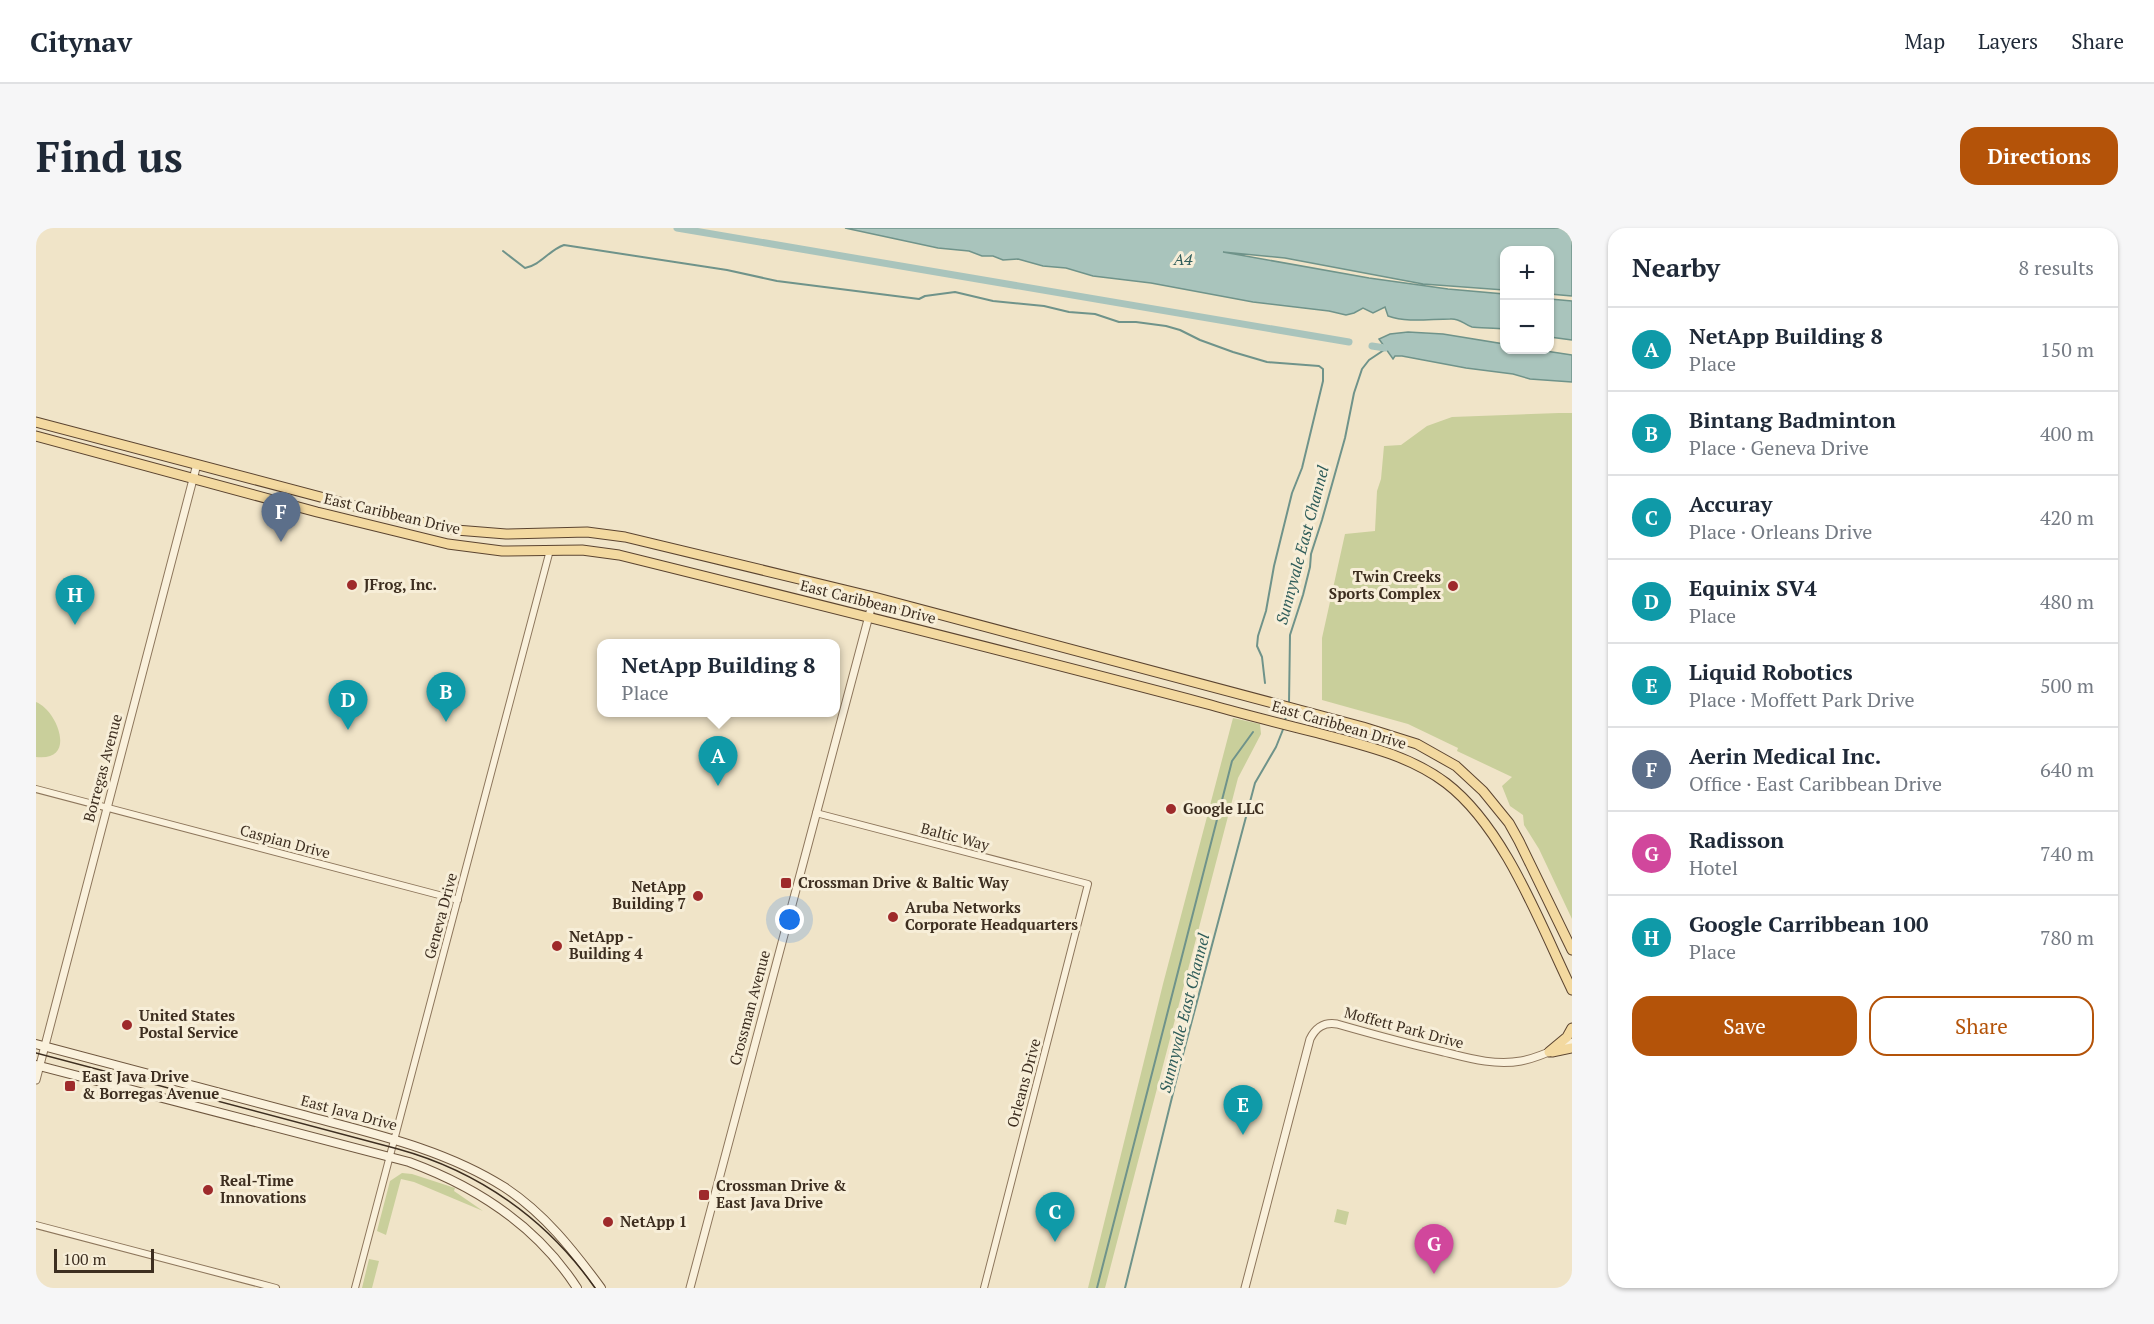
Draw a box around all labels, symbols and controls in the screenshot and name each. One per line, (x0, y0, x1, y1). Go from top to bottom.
text: Citynav (30, 23, 132, 60)
text: Map (1904, 27, 1945, 55)
text: Layers (1978, 27, 2038, 55)
text: Share (2071, 27, 2124, 55)
button: Directions (1960, 127, 2118, 185)
text: Find us (36, 128, 183, 184)
map controls (1500, 246, 1554, 354)
button: + (1500, 246, 1554, 300)
water label: A4 (1172, 248, 1193, 270)
text: Nearby (1632, 250, 1720, 284)
text: 8 results (2019, 254, 2094, 281)
button: − (1500, 300, 1554, 354)
text: NetApp Building 8 (1689, 321, 1883, 350)
text: A (1644, 336, 1659, 363)
text: 150 m (2040, 336, 2094, 363)
text: Place (1689, 350, 1736, 377)
text: Bintang Badminton (1689, 405, 1896, 434)
text: B (1645, 420, 1658, 447)
text: 400 m (2040, 420, 2094, 447)
text: Place · Geneva Drive (1689, 434, 1869, 461)
water label: Sunnyvale East Channel (1270, 463, 1334, 627)
street label: East Caribbean Drive (322, 488, 462, 538)
text: Accuray (1689, 489, 1772, 518)
pin: F (262, 492, 300, 542)
text: C (1645, 504, 1658, 531)
text: 420 m (2040, 504, 2094, 531)
text: Place · Orleans Drive (1689, 518, 1872, 545)
place label: Twin Creeks Sports Complex (1329, 566, 1442, 603)
text: Equinix SV4 (1689, 573, 1817, 602)
place label: JFrog, Inc. (364, 574, 437, 594)
street label: East Caribbean Drive (798, 574, 938, 628)
pin: H (56, 576, 94, 625)
marker: JFrog, Inc. (345, 578, 359, 592)
marker: Twin Creeks Sports Complex (1446, 579, 1460, 593)
text: D (1644, 588, 1659, 615)
text: 480 m (2040, 588, 2094, 615)
text: Place (1689, 602, 1736, 629)
popup (597, 639, 840, 717)
text: NetApp Building 8 (621, 650, 816, 679)
text: Liquid Robotics (1689, 657, 1853, 686)
pin: B (426, 672, 466, 722)
text: E (1645, 672, 1658, 699)
text: 500 m (2040, 672, 2094, 699)
text: Place (621, 679, 669, 706)
pin: D (328, 680, 368, 730)
text: Place · Moffett Park Drive (1689, 686, 1915, 713)
street label: East Caribbean Drive (1270, 695, 1409, 753)
street label: Borregas Avenue (78, 712, 126, 824)
pin: A (698, 736, 738, 786)
text: Aerin Medical Inc. (1689, 741, 1881, 770)
text: F (1646, 756, 1657, 783)
text: 640 m (2040, 756, 2094, 783)
text: Office · East Caribbean Drive (1689, 770, 1942, 797)
place label: Google LLC (1183, 798, 1264, 818)
marker: Google LLC (1164, 802, 1178, 816)
street label: Baltic Way (919, 817, 992, 855)
street label: Caspian Drive (238, 819, 333, 863)
text: Radisson (1689, 825, 1784, 854)
text: G (1644, 840, 1659, 867)
text: 740 m (2040, 840, 2094, 867)
text: Hotel (1689, 854, 1738, 881)
street label: Geneva Drive (419, 870, 461, 961)
place label: Crossman Drive & Baltic Way (798, 872, 1010, 892)
place label: NetApp Building 7 (612, 876, 686, 913)
marker: Crossman Drive & Baltic Way (779, 876, 793, 890)
marker: NetApp Building 7 (691, 889, 705, 903)
place label: Aruba Networks Corporate Headquarters (905, 897, 1078, 934)
your location (775, 905, 804, 934)
text: Google Carribbean 100 (1689, 909, 1928, 938)
marker: Aruba Networks Corporate Headquarters (886, 910, 900, 924)
text: H (1644, 924, 1659, 951)
text: 780 m (2040, 924, 2094, 951)
place label: NetApp - Building 4 (569, 926, 643, 963)
water label: Sunnyvale East Channel (1154, 930, 1215, 1095)
text: Place (1689, 938, 1736, 965)
marker: NetApp - Building 4 (550, 939, 564, 953)
street label: Crossman Avenue (724, 948, 774, 1068)
button: Save (1632, 996, 1857, 1056)
button: Share (1869, 996, 2094, 1056)
street label: Moffett Park Drive (1342, 1001, 1466, 1053)
place label: United States Postal Service (139, 1005, 238, 1042)
marker: United States Postal Service (120, 1018, 134, 1032)
street label: Orleans Drive (1002, 1036, 1045, 1129)
place label: East Java Drive & Borregas Avenue (82, 1066, 219, 1103)
marker: East Java Drive & Borregas Avenue (63, 1079, 77, 1093)
pin: E (1224, 1086, 1262, 1135)
street label: East Java Drive (299, 1090, 400, 1135)
place label: Real-Time Innovations (220, 1170, 307, 1207)
place label: Crossman Drive & East Java Drive (716, 1175, 847, 1212)
marker: Real-Time Innovations (201, 1183, 215, 1197)
marker: Crossman Drive & East Java Drive (697, 1188, 711, 1202)
pin: C (1036, 1192, 1074, 1242)
place label: NetApp 1 (620, 1211, 687, 1231)
marker: NetApp 1 (601, 1215, 615, 1229)
pin: G (1414, 1224, 1454, 1274)
scale bar (54, 1246, 154, 1274)
text: 100 m (63, 1248, 106, 1270)

